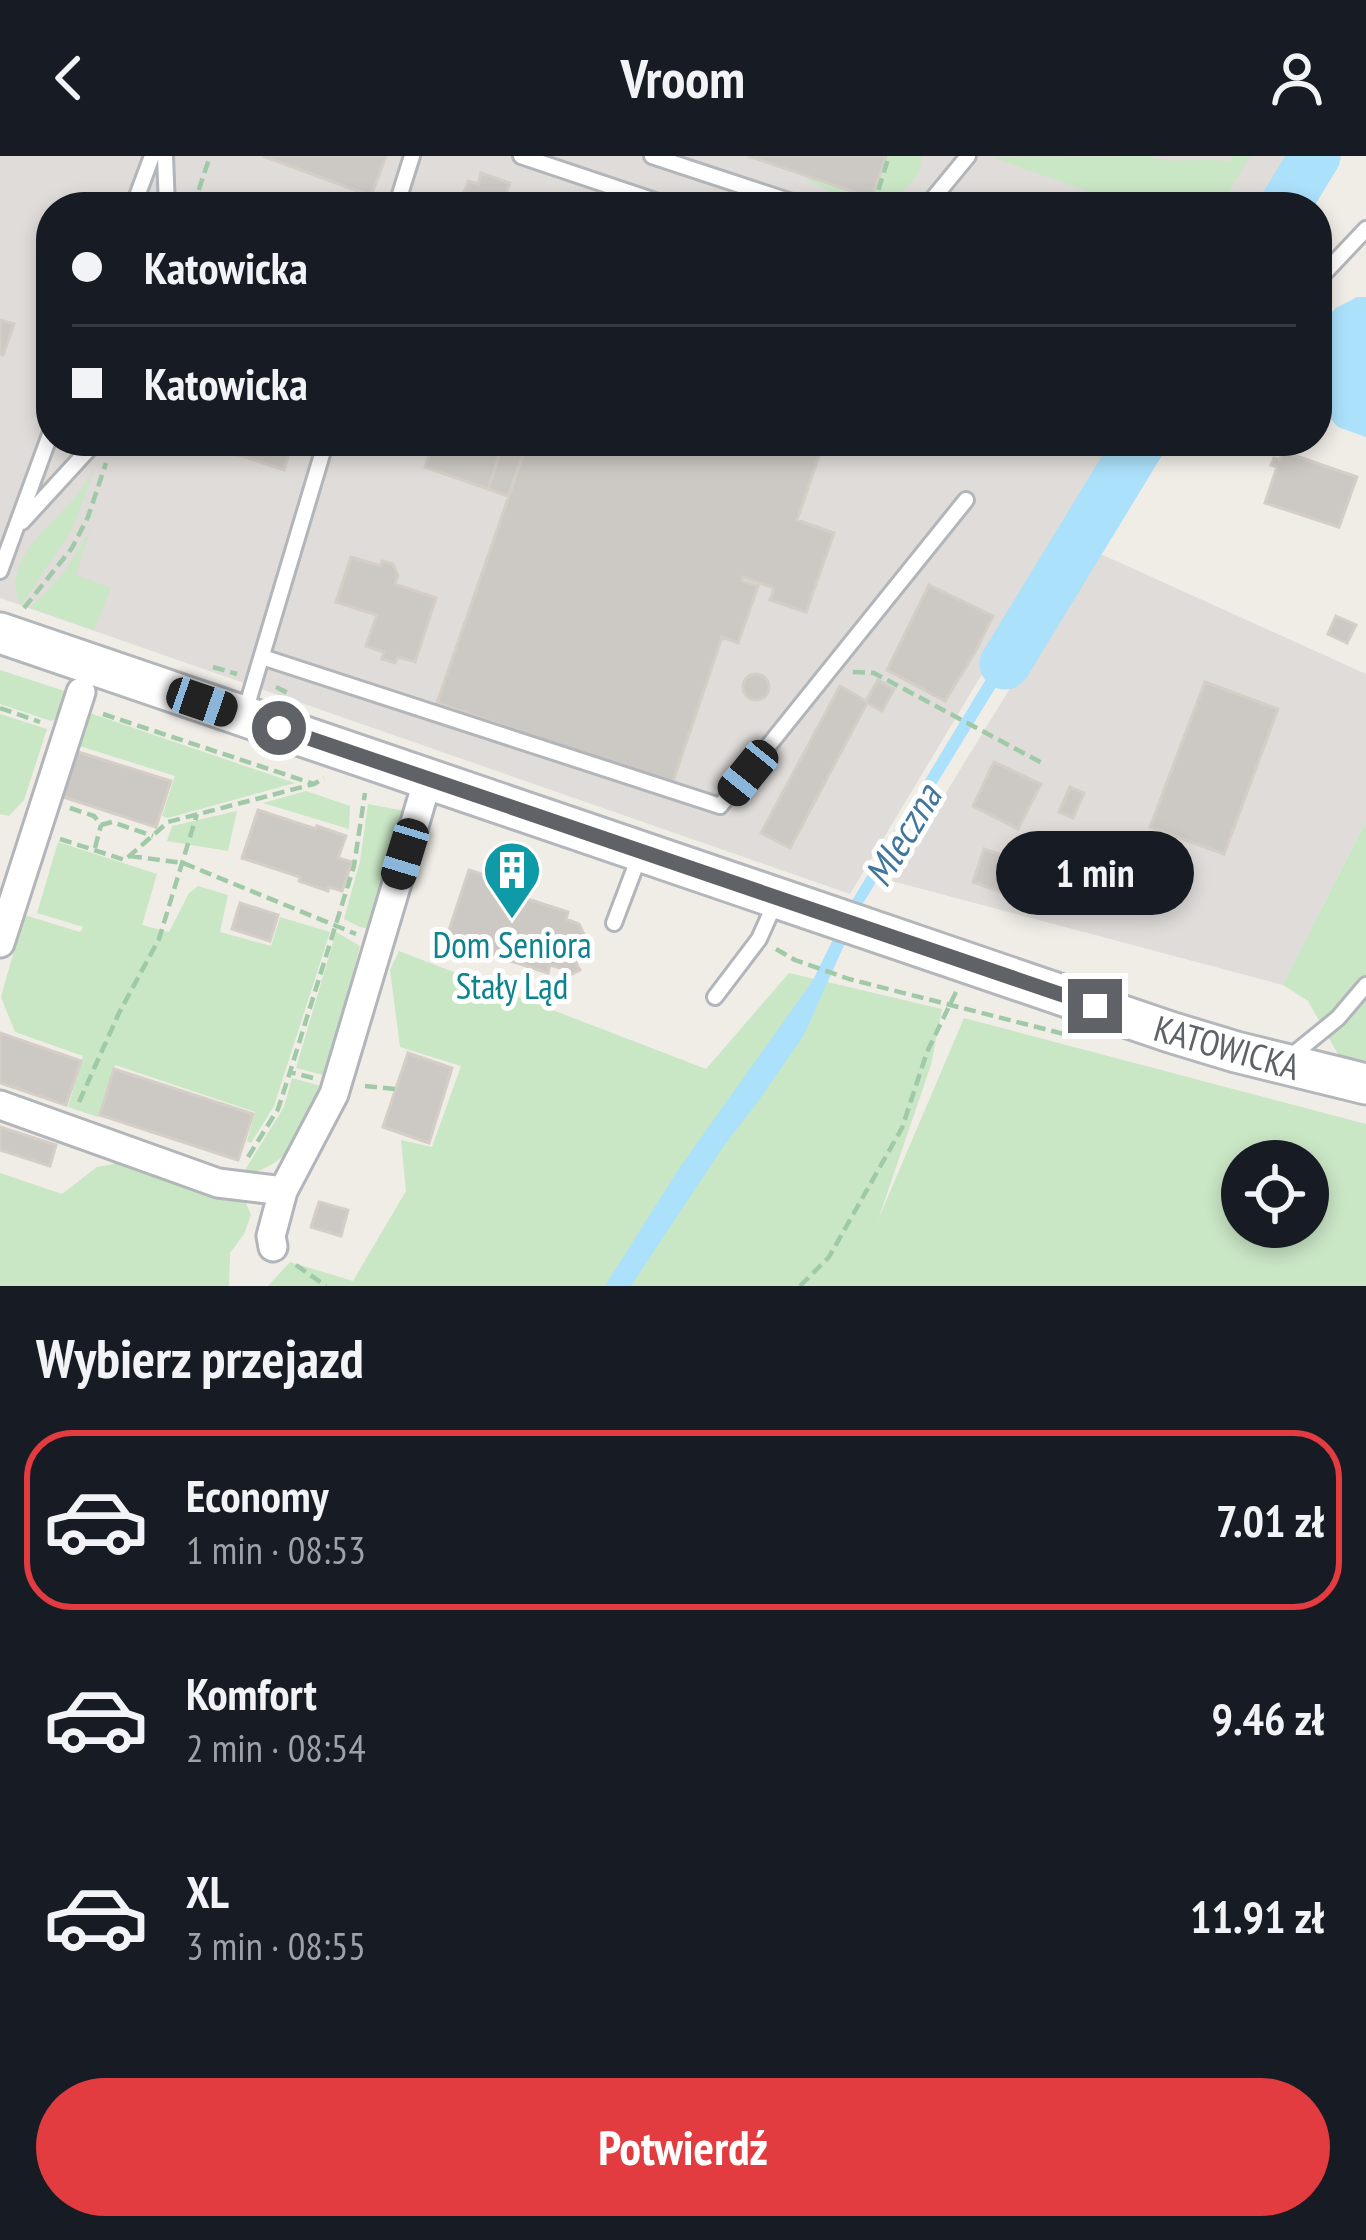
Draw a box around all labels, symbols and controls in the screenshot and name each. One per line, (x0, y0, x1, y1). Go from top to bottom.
text: Vroom (621, 43, 745, 113)
icon: back (36, 45, 102, 111)
icon: person (1264, 45, 1330, 111)
text: Katowicka (144, 238, 308, 296)
text: Katowicka (144, 354, 308, 412)
car (162, 673, 242, 731)
route start (252, 701, 306, 755)
car (711, 734, 785, 812)
water label: Mleczna (852, 773, 953, 895)
car (377, 814, 433, 894)
callout: 1 min (996, 832, 1194, 916)
building icon: Dom Seniora Stały Ląd (481, 839, 543, 921)
text: 1 min (1056, 847, 1134, 898)
place label: Dom Seniora Stały Ląd (432, 921, 592, 1009)
route end (1068, 979, 1122, 1033)
street label: KATOWICKA (1149, 1004, 1305, 1090)
map controls (1221, 1140, 1329, 1248)
button: locate (1221, 1140, 1329, 1248)
text: Wybierz przejazd (36, 1323, 364, 1393)
icon: car (42, 1466, 150, 1574)
text: Economy (186, 1466, 329, 1524)
text: 7.01 zł (1216, 1491, 1324, 1549)
text: 1 min · 08:53 (186, 1524, 366, 1575)
icon: car (42, 1664, 150, 1772)
text: Komfort (186, 1664, 317, 1722)
text: 9.46 zł (1212, 1689, 1324, 1747)
text: 2 min · 08:54 (186, 1722, 366, 1773)
icon: car (42, 1862, 150, 1970)
text: XL (186, 1862, 229, 1920)
text: 11.91 zł (1190, 1887, 1324, 1945)
text: 3 min · 08:55 (186, 1920, 366, 1971)
button: Potwierdź (36, 2078, 1330, 2216)

